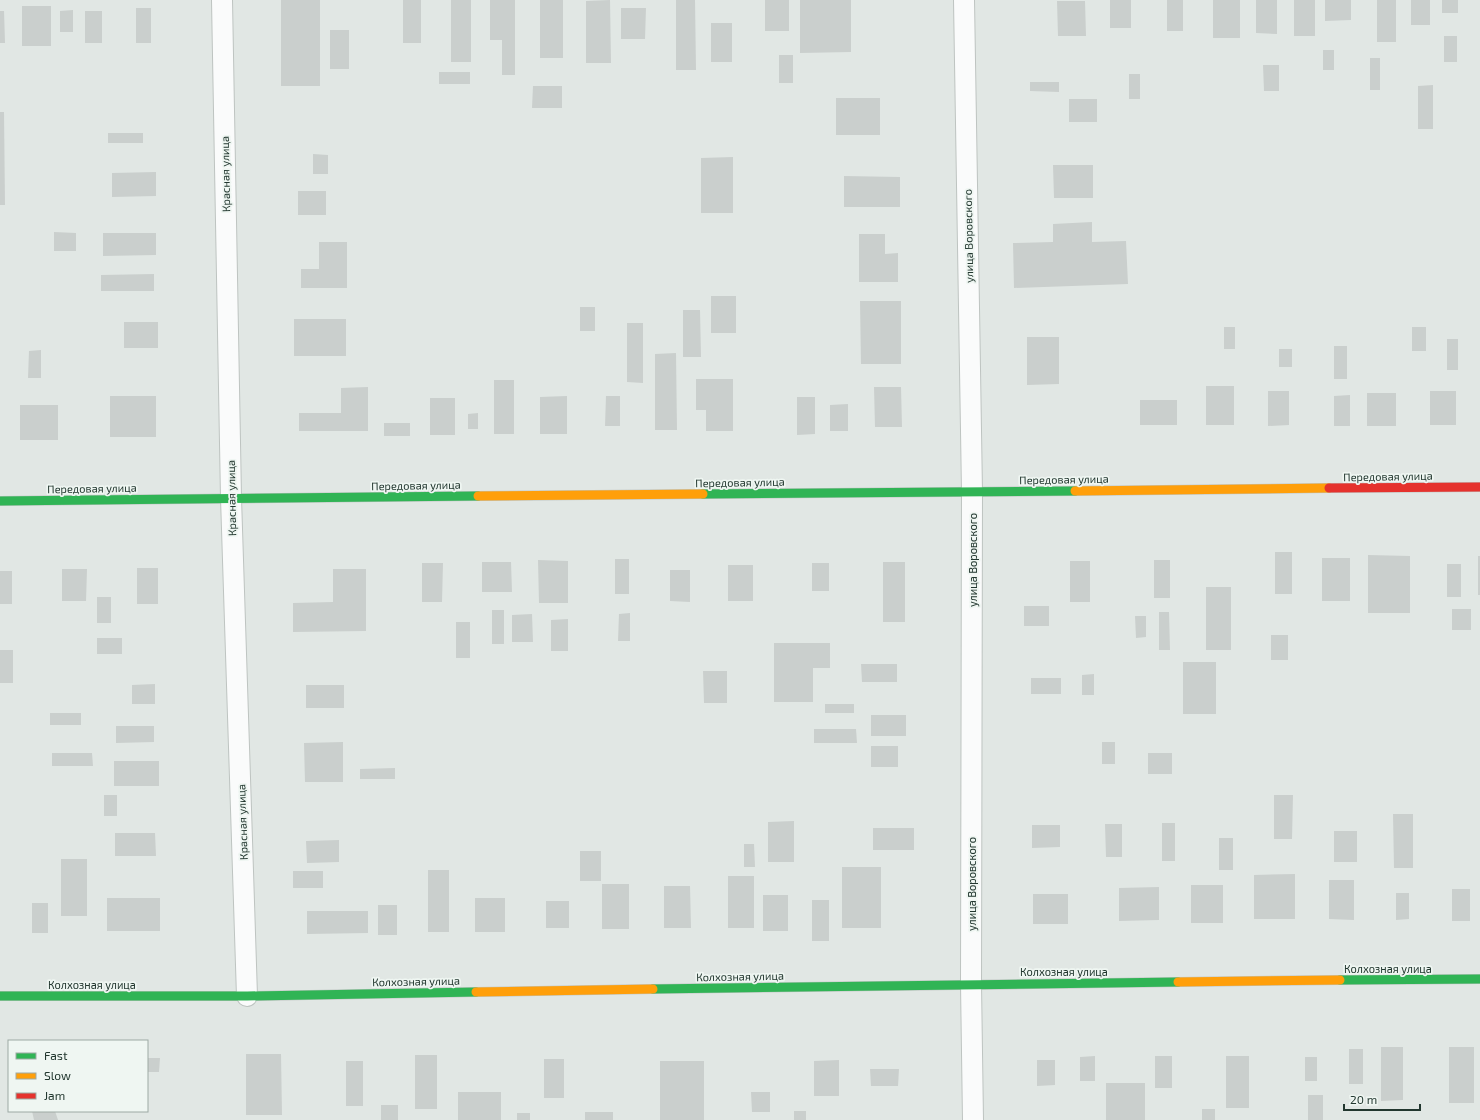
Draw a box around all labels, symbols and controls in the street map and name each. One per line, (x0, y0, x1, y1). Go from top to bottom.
street label: Красная улица (218, 136, 233, 212)
street label: улица Воровского (961, 189, 976, 283)
street label: Красная улица (224, 460, 239, 536)
street label: Передовая улица (1343, 469, 1433, 484)
street label: Передовая улица (1019, 472, 1109, 487)
street label: Передовая улица (695, 475, 785, 490)
street label: Передовая улица (371, 478, 461, 493)
street label: Передовая улица (47, 481, 137, 496)
street label: улица Воровского (966, 513, 980, 607)
street label: Красная улица (234, 784, 251, 860)
street label: улица Воровского (965, 837, 979, 931)
street label: Колхозная улица (1344, 962, 1432, 976)
street label: Колхозная улица (1020, 965, 1108, 979)
street label: Колхозная улица (696, 969, 784, 984)
street label: Колхозная улица (372, 974, 460, 989)
street label: Колхозная улица (48, 978, 136, 992)
legend (8, 1040, 148, 1112)
text: Fast (44, 1048, 68, 1062)
text: Slow (44, 1068, 71, 1082)
scale bar (1344, 1086, 1420, 1112)
text: Jam (44, 1088, 65, 1102)
text: 20 m (1350, 1092, 1377, 1106)

